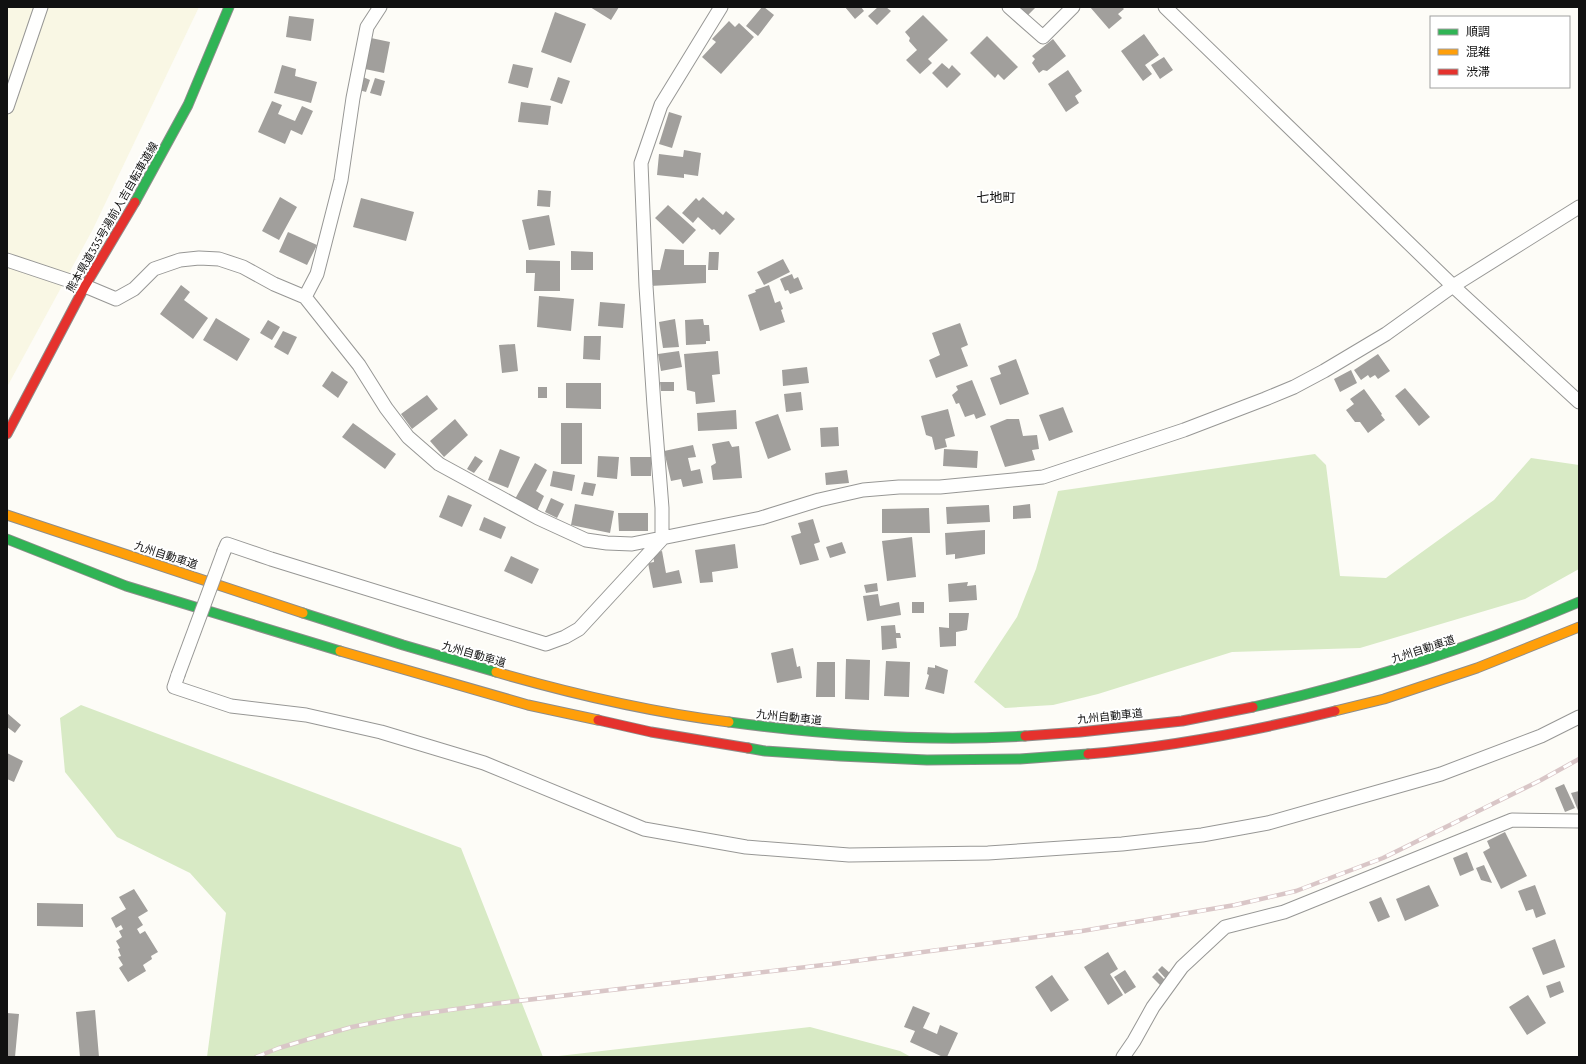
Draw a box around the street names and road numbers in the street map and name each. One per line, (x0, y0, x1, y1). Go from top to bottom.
street label: 熊本県道335号湯前人吉自転車道線 (63, 139, 161, 295)
street label: 九州自動車道 (132, 538, 200, 572)
street label: 九州自動車道 (1389, 632, 1457, 666)
street label: 九州自動車道 (440, 638, 508, 670)
street label: 九州自動車道 (1076, 706, 1144, 726)
street label: 九州自動車道 (755, 707, 823, 727)

